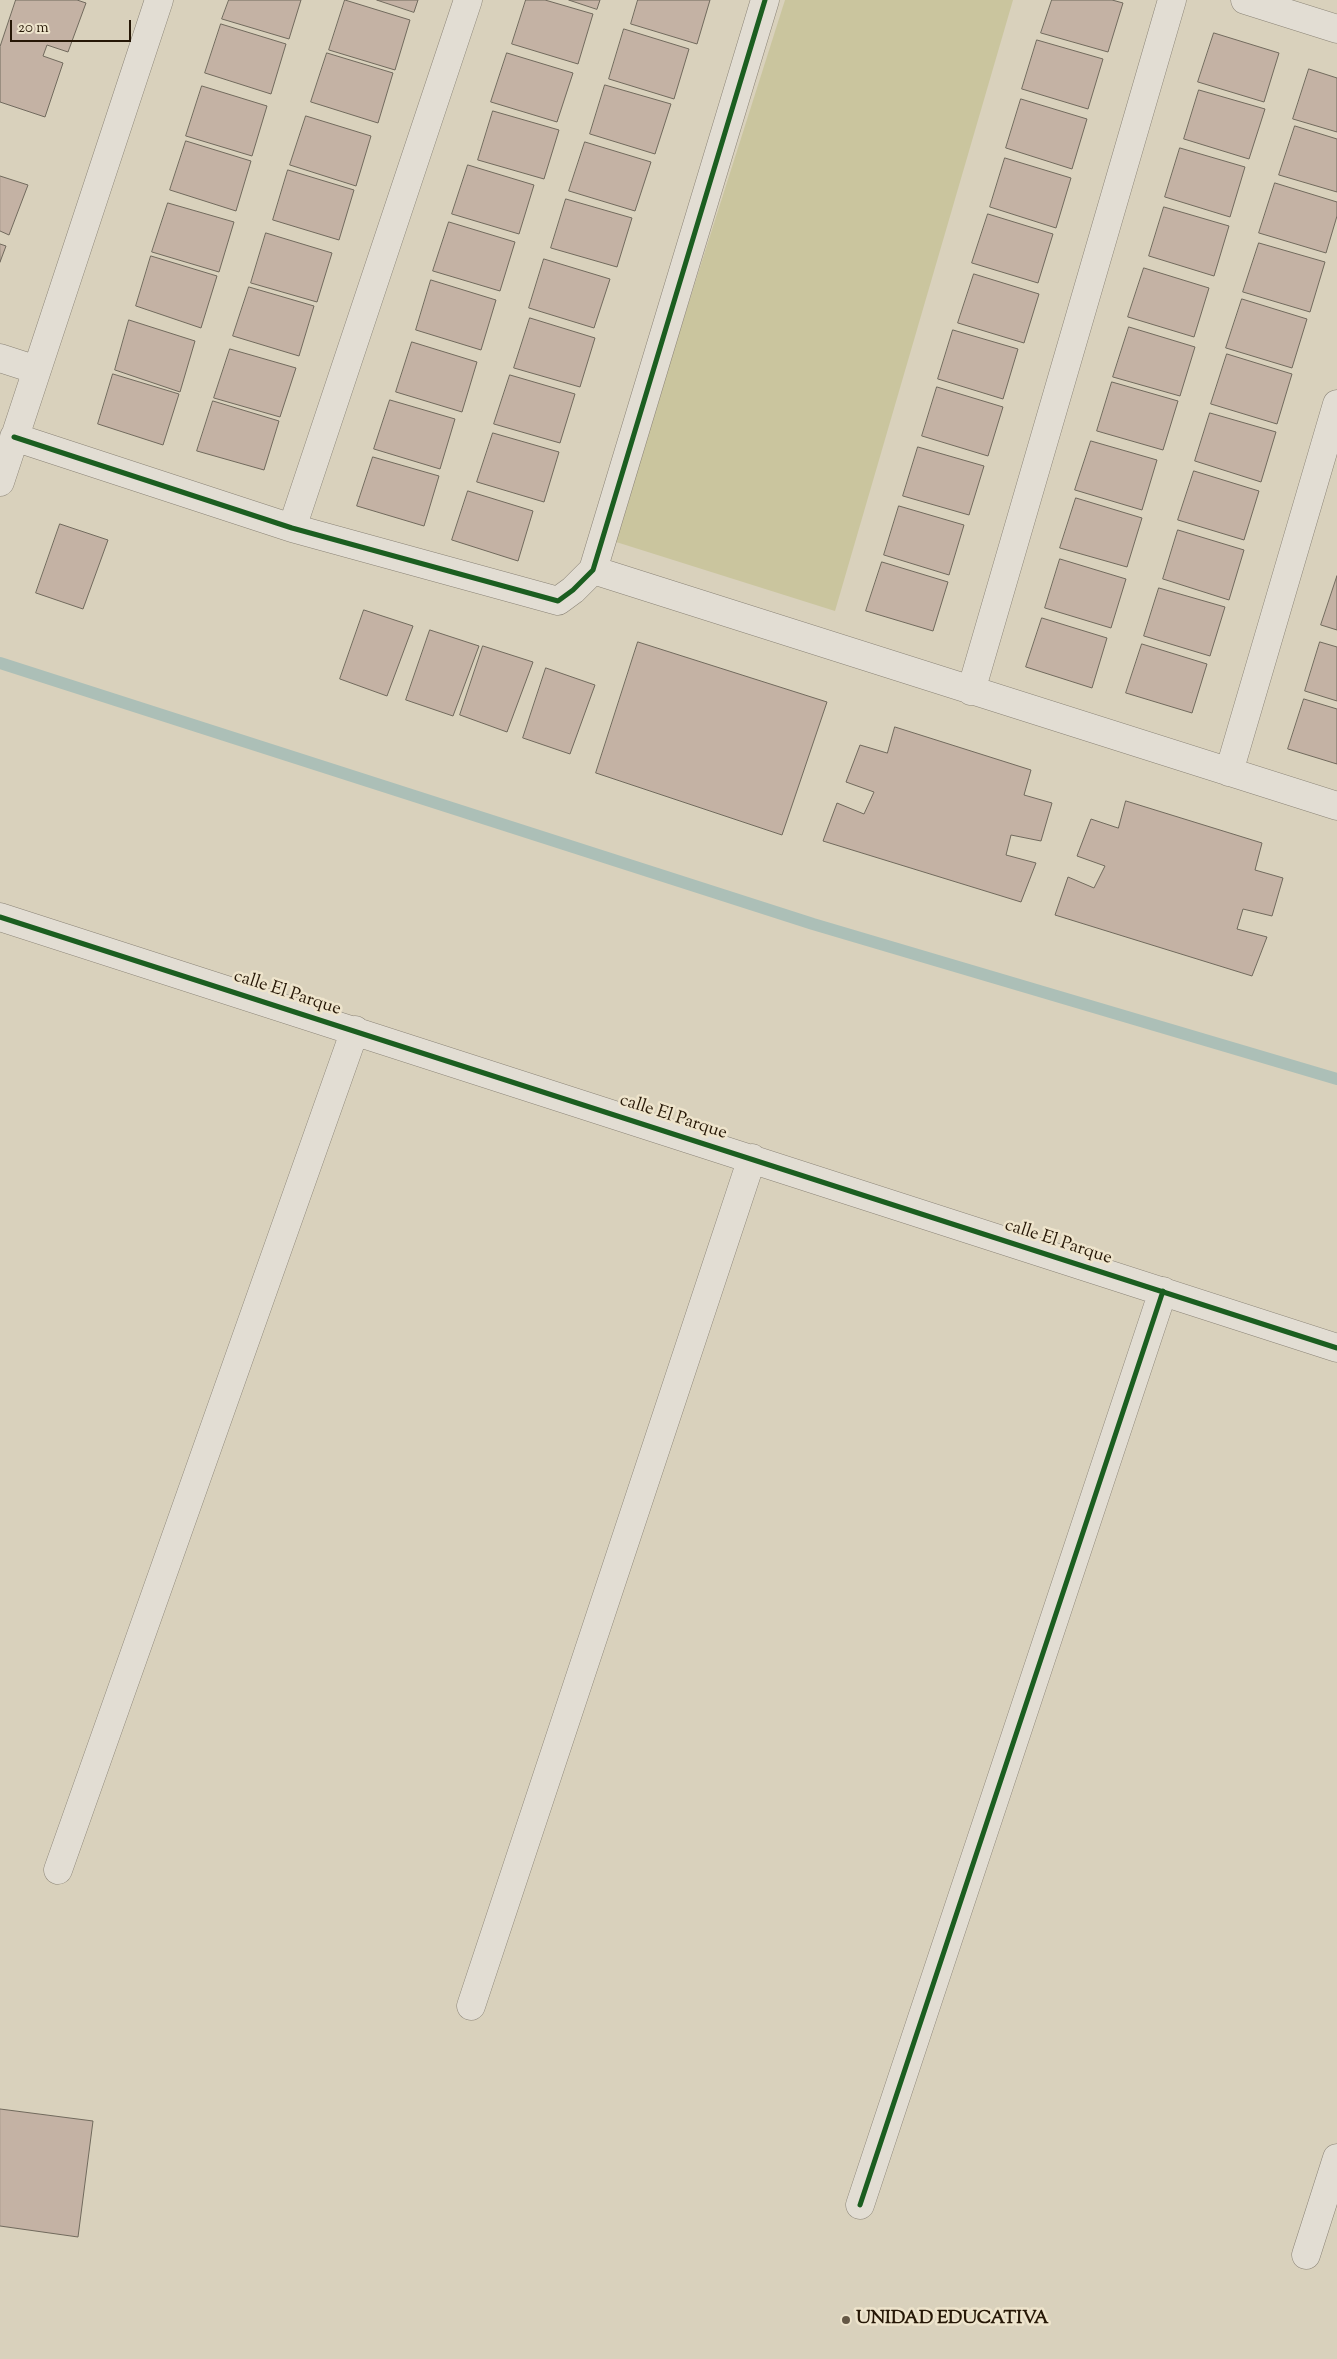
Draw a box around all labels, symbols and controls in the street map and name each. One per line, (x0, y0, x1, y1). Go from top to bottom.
scale bar (12, 10, 134, 42)
text: 20 m (18, 18, 49, 39)
street label: calle El Parque (231, 966, 343, 1022)
street label: calle El Parque (617, 1090, 729, 1146)
street label: calle El Parque (1002, 1215, 1114, 1271)
place label: UNIDAD EDUCATIVA (856, 2309, 1049, 2331)
marker: UNIDAD EDUCATIVA (840, 2314, 852, 2326)

